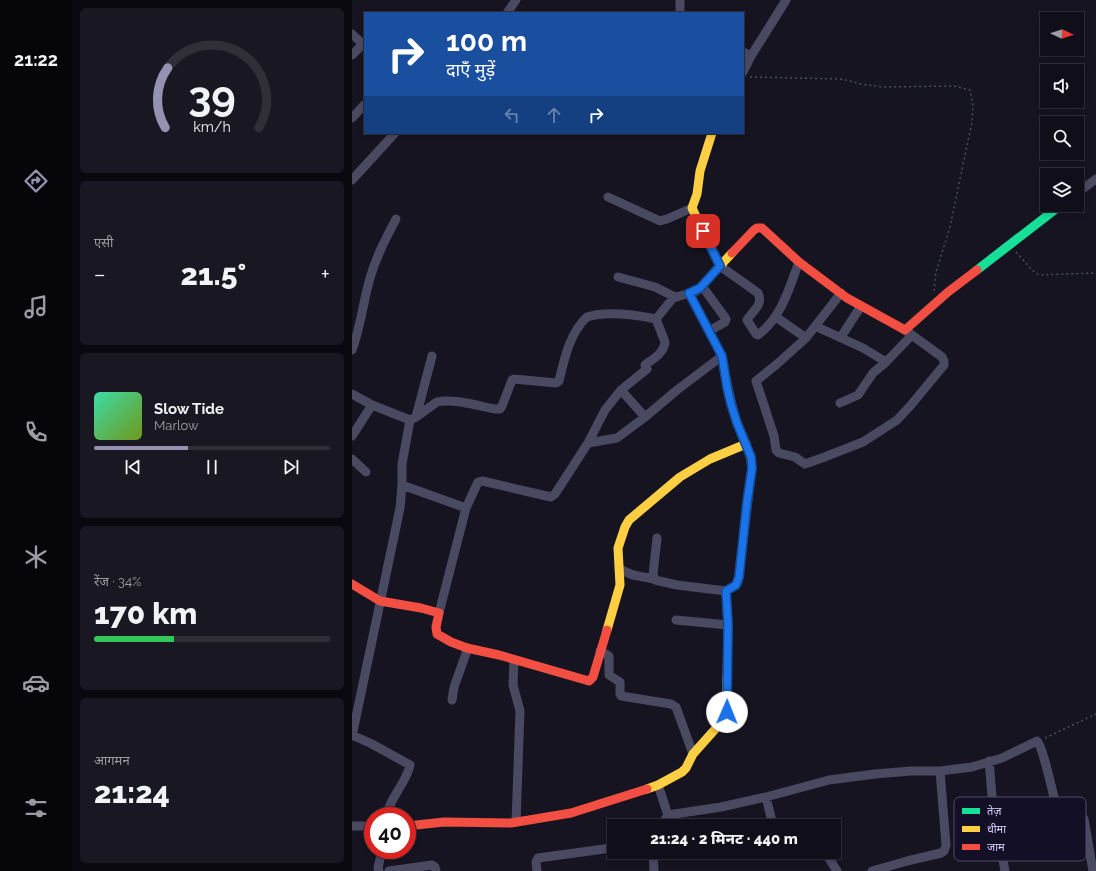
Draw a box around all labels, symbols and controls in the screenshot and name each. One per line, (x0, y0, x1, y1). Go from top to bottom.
north arrow (1040, 12, 1084, 56)
map controls (1040, 12, 1084, 212)
text: 100 m (446, 25, 527, 58)
icon: right (380, 28, 432, 80)
text: 21:22 (14, 49, 58, 70)
text: दाएँ मुड़ें (446, 59, 495, 80)
button: sound (1040, 64, 1084, 108)
text: 39 (188, 72, 236, 121)
icon: left (501, 104, 523, 126)
icon: ahead (543, 104, 565, 126)
icon: right (585, 104, 607, 126)
button: search (1040, 116, 1084, 160)
text: km/h (193, 119, 231, 135)
icon: directions (22, 167, 50, 195)
button: layers (1040, 168, 1084, 212)
pin (686, 214, 720, 248)
icon: arrive (692, 220, 714, 242)
text: एसी (94, 235, 113, 250)
text: 21.5° (181, 257, 246, 292)
text: − (94, 261, 106, 287)
text: + (321, 261, 330, 287)
icon: music (22, 293, 50, 321)
text: Slow Tide (154, 400, 224, 418)
icon: phone (22, 418, 50, 446)
text: Marlow (154, 418, 199, 433)
icon: previous (122, 456, 144, 478)
icon: pause (201, 456, 223, 478)
icon: next (280, 456, 302, 478)
icon: climate (22, 543, 50, 571)
text: रेंज · 34% (94, 574, 141, 589)
text: 170 km (94, 596, 197, 631)
icon: car (22, 669, 50, 697)
position arrow (706, 691, 748, 733)
text: आगमन (94, 753, 130, 768)
text: 21:24 (94, 775, 170, 810)
icon: filters (22, 794, 50, 822)
legend (954, 797, 1086, 861)
text: तेज़ (987, 805, 1002, 818)
speed limit sign: 40 (364, 807, 416, 859)
text: धीमा (987, 823, 1006, 836)
text: 21:24 · 2 मिनट · 440 m (650, 830, 798, 848)
text: जाम (987, 841, 1005, 854)

